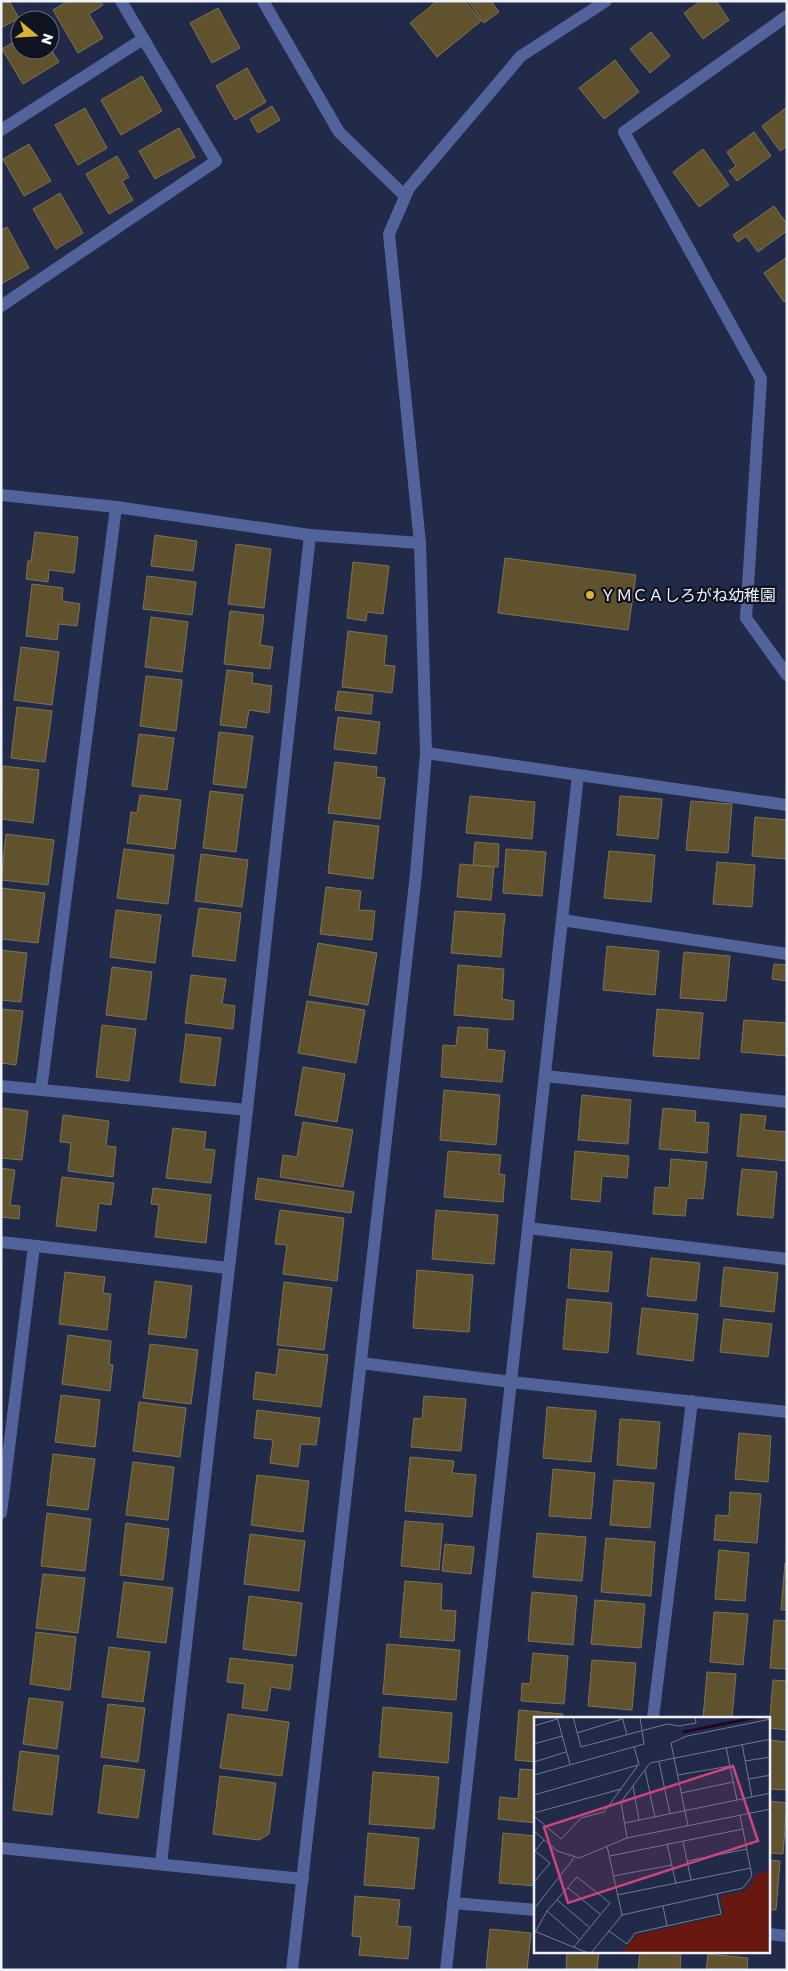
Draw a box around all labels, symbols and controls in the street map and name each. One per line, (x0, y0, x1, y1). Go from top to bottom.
north arrow (10, 10, 60, 60)
text: N (38, 31, 58, 47)
place label: ＹＭＣＡしろがね幼稚園 (600, 585, 776, 605)
marker: ＹＭＣＡしろがね幼稚園 (584, 589, 596, 601)
inset map (534, 1717, 770, 1954)

